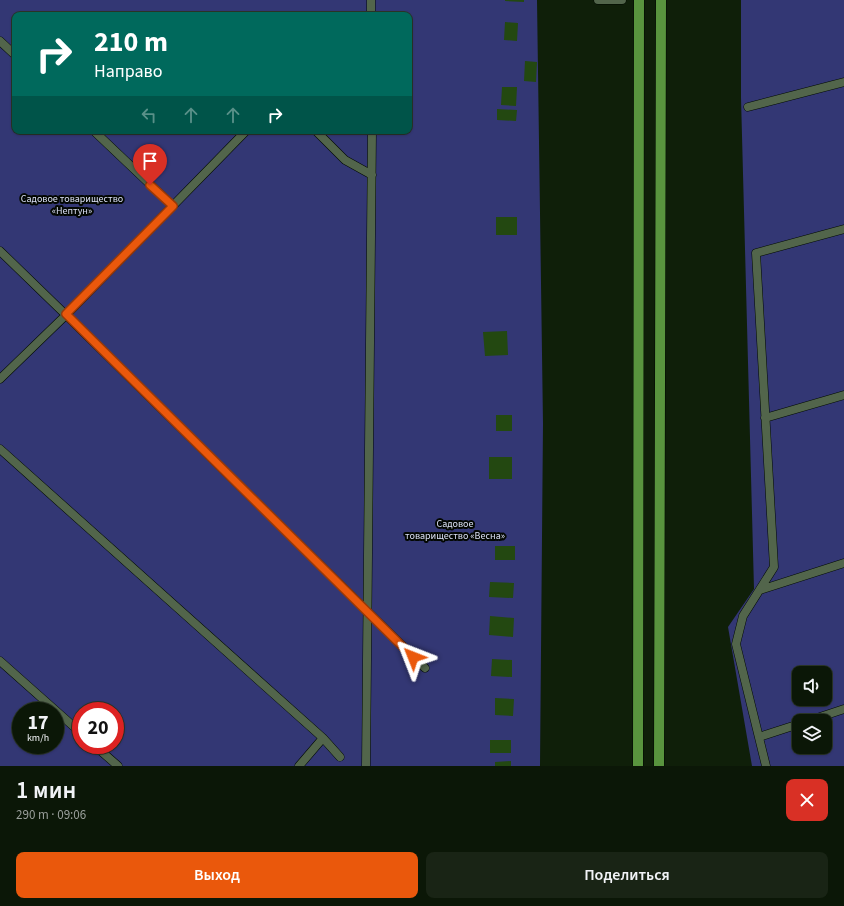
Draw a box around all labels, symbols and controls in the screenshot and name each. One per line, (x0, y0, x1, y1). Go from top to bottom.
text: 210 m (94, 22, 168, 62)
icon: right (28, 28, 80, 80)
text: Направо (94, 59, 162, 84)
icon: left (138, 104, 160, 126)
icon: ahead (180, 104, 202, 126)
icon: ahead (222, 104, 244, 126)
icon: right (264, 104, 286, 126)
pin (133, 144, 167, 185)
icon: arrive (139, 150, 161, 172)
park label: Садовое товарищество «Нептун» (21, 192, 123, 218)
park label: Садовое товарищество «Весна» (405, 517, 505, 543)
position arrow (392, 636, 434, 678)
map controls (792, 666, 832, 754)
button: sound (792, 666, 832, 706)
speed limit sign: 20 (72, 702, 124, 754)
text: 17 (27, 709, 49, 737)
button: layers (792, 714, 832, 754)
text: km/h (27, 731, 49, 745)
text: 1 мин (16, 773, 76, 808)
button: close (786, 779, 828, 821)
text: 290 m · 09:06 (16, 806, 86, 824)
button: Выход (16, 852, 418, 898)
button: Поделиться (426, 852, 828, 898)

